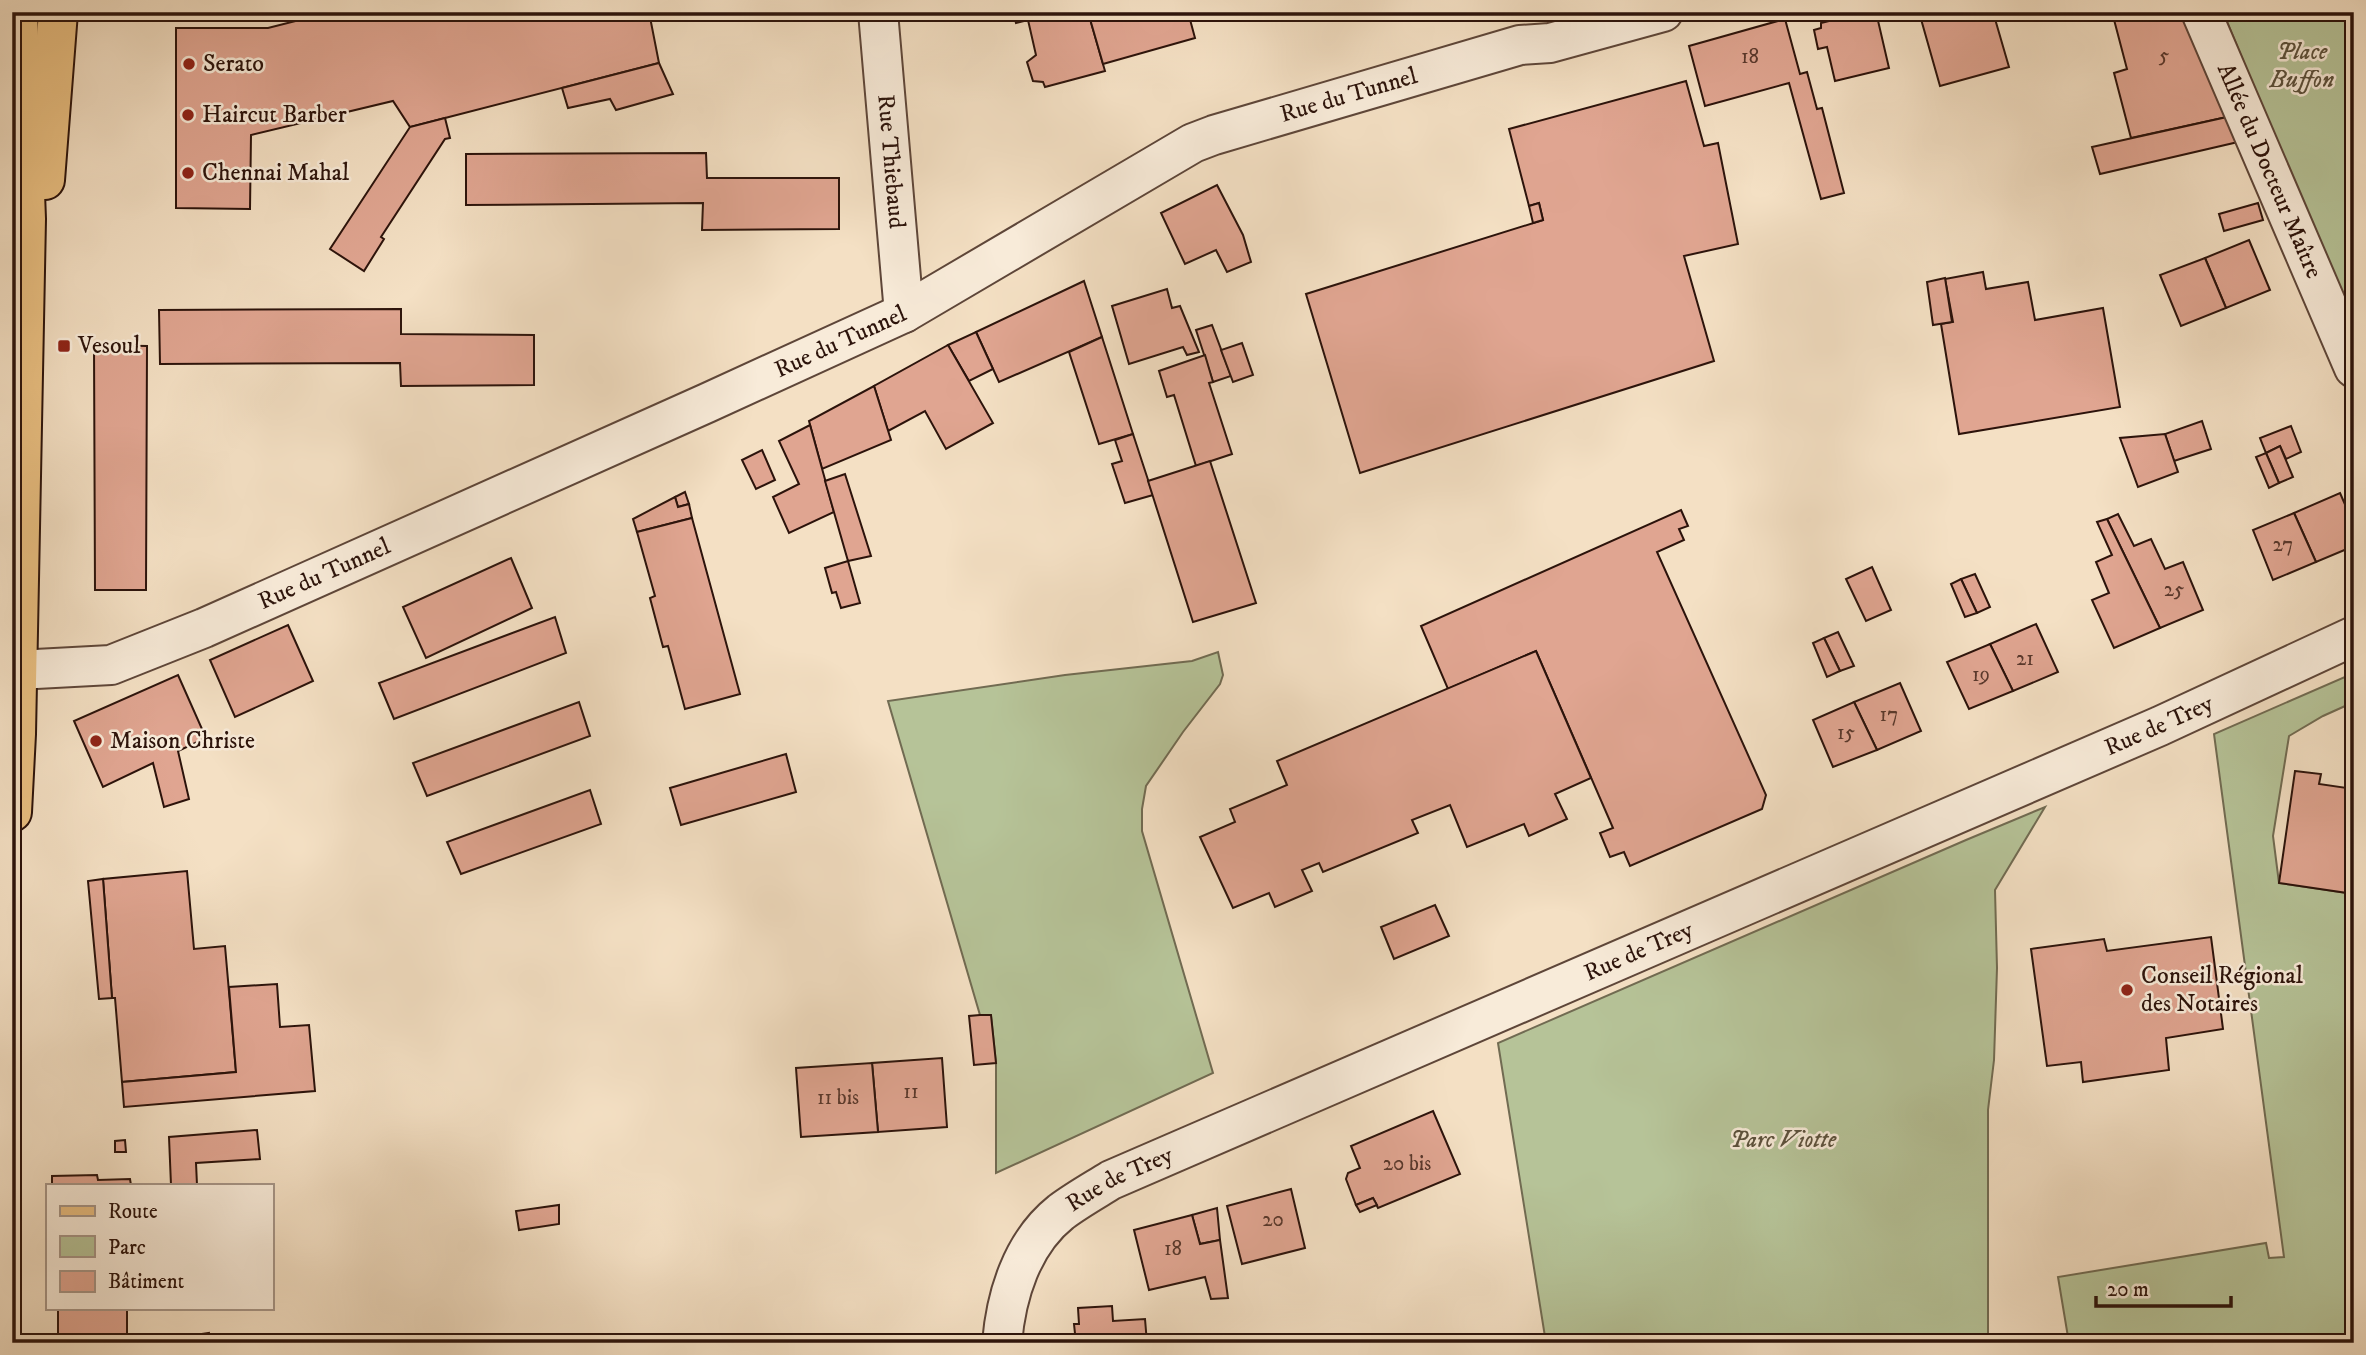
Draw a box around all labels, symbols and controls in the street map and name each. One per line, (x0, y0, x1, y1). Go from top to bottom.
park label: Place Buffon (2269, 37, 2334, 95)
house number: 5 (2159, 43, 2169, 69)
house number: 18 (1741, 44, 1759, 70)
place label: Serato (203, 49, 264, 79)
marker: Serato (181, 56, 197, 72)
street label: Allée du Docteur Maître (2210, 59, 2329, 283)
street label: Rue du Tunnel (1277, 61, 1422, 130)
street label: Rue Thiebaud (870, 93, 912, 230)
place label: Haircut Barber (202, 100, 347, 130)
marker: Haircut Barber (180, 107, 196, 123)
place label: Chennai Mahal (202, 158, 350, 188)
marker: Chennai Mahal (180, 165, 196, 181)
street label: Rue du Tunnel (770, 299, 912, 385)
place label: Vesoul (77, 331, 141, 361)
marker: Vesoul (56, 338, 72, 354)
street label: Rue du Tunnel (254, 531, 396, 617)
house number: 27 (2273, 532, 2293, 558)
house number: 25 (2164, 577, 2184, 603)
house number: 21 (2016, 646, 2034, 672)
house number: 19 (1972, 662, 1990, 688)
street label: Rue de Trey (2100, 688, 2218, 763)
house number: 17 (1880, 702, 1898, 728)
house number: 15 (1837, 720, 1855, 746)
place label: Maison Christe (110, 726, 255, 756)
marker: Maison Christe (88, 733, 104, 749)
street label: Rue de Trey (1580, 915, 1698, 988)
place label: Conseil Régional des Notaires (2141, 961, 2304, 1019)
marker: Conseil Régional des Notaires (2119, 982, 2135, 998)
house number: 11 (903, 1079, 919, 1105)
house number: 11 bis (817, 1085, 859, 1111)
park label: Parc Viotte (1730, 1125, 1837, 1155)
street label: Rue de Trey (1060, 1140, 1178, 1219)
house number: 20 bis (1383, 1151, 1431, 1177)
legend (46, 1184, 273, 1310)
text: Route (108, 1199, 158, 1225)
house number: 20 (1262, 1207, 1284, 1233)
text: Parc (108, 1235, 146, 1261)
house number: 18 (1164, 1236, 1182, 1262)
scale bar (2096, 1264, 2231, 1308)
text: Bâtiment (108, 1269, 185, 1295)
text: 20 m (2107, 1277, 2149, 1303)

